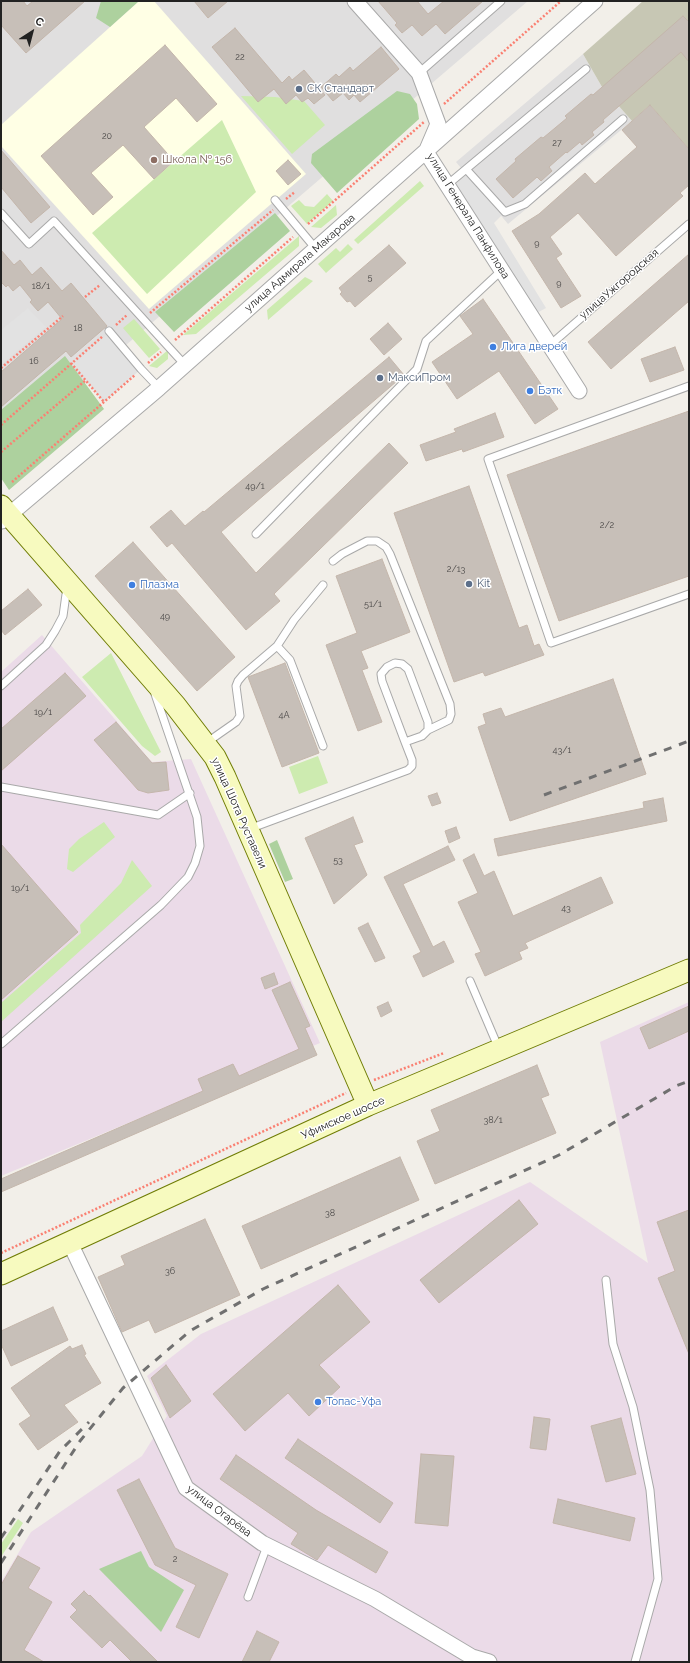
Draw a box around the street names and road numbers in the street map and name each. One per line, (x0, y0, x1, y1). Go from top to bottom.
street label: улица Генерала Панфилова (424, 151, 512, 281)
street label: улица Адмирала Макарова (242, 211, 358, 315)
street label: улицаУжгородская (577, 246, 661, 322)
street label: улица Шота Руставели (209, 756, 269, 870)
street label: Уфимское шоссе (299, 1094, 387, 1142)
street label: улица Огарёва (184, 1482, 254, 1540)

